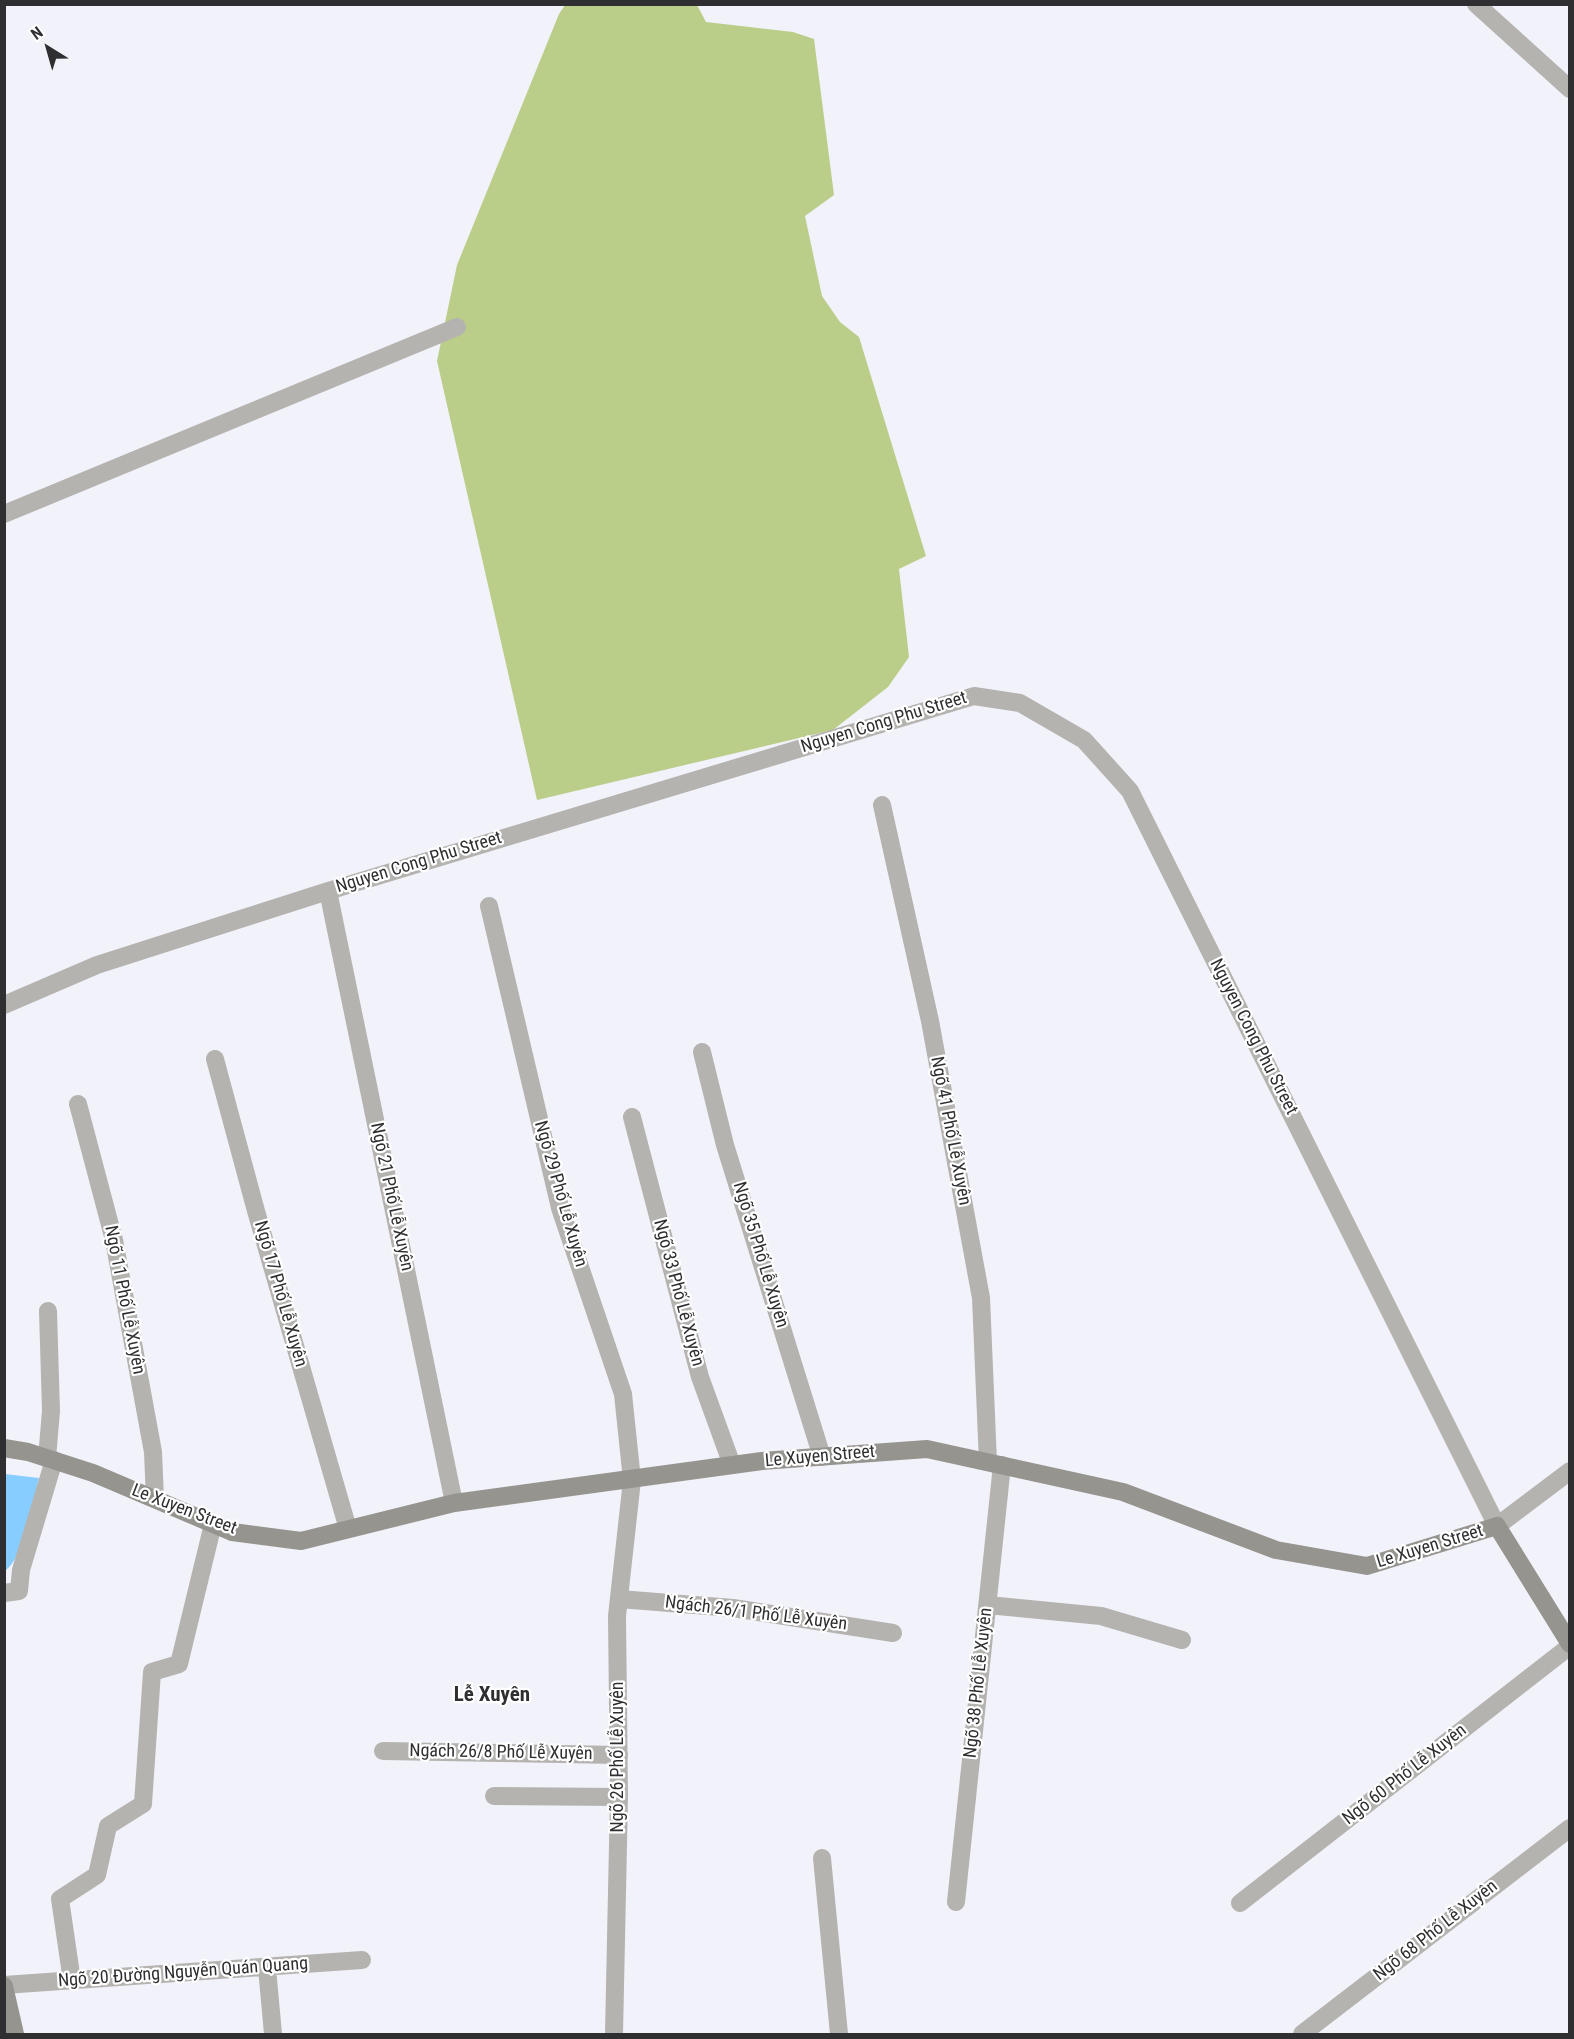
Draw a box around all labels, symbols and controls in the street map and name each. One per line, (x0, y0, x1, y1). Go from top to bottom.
north arrow (18, 18, 78, 78)
text: N (27, 23, 46, 44)
street label: Nguyen Cong Phu Street (799, 688, 969, 758)
street label: Nguyen Cong Phu Street (334, 828, 504, 898)
street label: Nguyen Cong Phu Street (1204, 955, 1302, 1119)
street label: Ngõ 41 Phố Lễ Xuyên (925, 1055, 975, 1207)
street label: Ngõ 29 Phố Lễ Xuyên (529, 1118, 591, 1270)
street label: Ngõ 21 Phố Lễ Xuyên (365, 1121, 417, 1273)
street label: Ngõ 35 Phố Lễ Xuyên (728, 1180, 792, 1330)
street label: Ngõ 33 Phố Lễ Xuyên (648, 1217, 708, 1369)
street label: Ngõ 17 Phố Lễ Xuyên (249, 1218, 311, 1370)
street label: Ngõ 11 Phố Lễ Xuyên (99, 1224, 149, 1376)
street label: Le Xuyen Street (764, 1441, 876, 1473)
street label: Le Xuyen Street (129, 1480, 239, 1540)
street label: Le Xuyen Street (1374, 1521, 1486, 1573)
street label: Ngách 26/1 Phố Lễ Xuyên (664, 1592, 848, 1636)
street label: Ngõ 38 Phố Lễ Xuyên (960, 1607, 998, 1759)
street label: Ngõ 26 Phố Lễ Xuyên (607, 1681, 629, 1833)
district label: Lễ Xuyên (454, 1683, 530, 1709)
street label: Ngõ 60 Phố Lễ Xuyên (1339, 1720, 1471, 1830)
street label: Ngách 26/8 Phố Lễ Xuyên (409, 1741, 593, 1765)
street label: Ngõ 68 Phố Lễ Xuyên (1370, 1876, 1502, 1986)
street label: Ngõ 20 Đường Nguyễn Quán Quang (57, 1953, 309, 1993)

